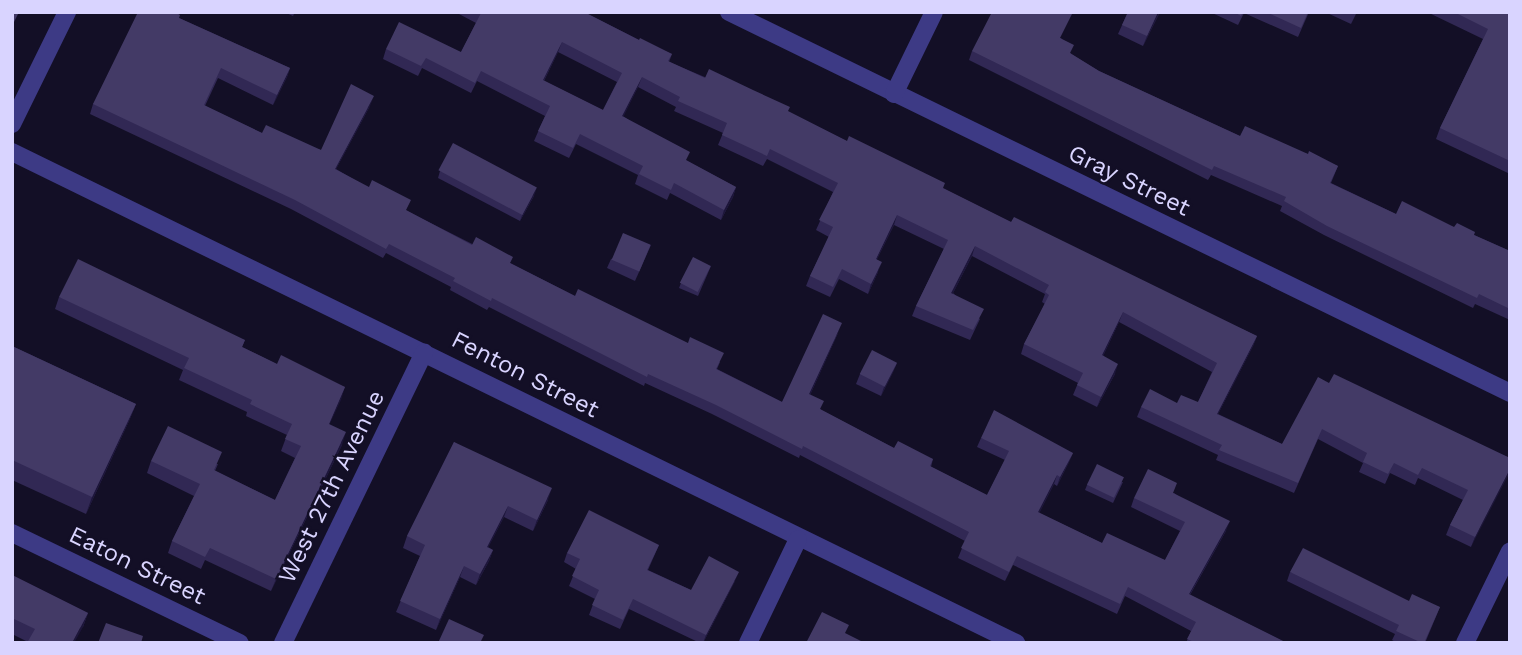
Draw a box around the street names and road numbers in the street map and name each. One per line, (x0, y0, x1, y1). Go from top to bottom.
street label: Gray Street (1063, 139, 1195, 223)
street label: Fenton Street (446, 325, 604, 425)
street label: West 27th Avenue (273, 385, 391, 589)
street label: Eaton Street (64, 521, 210, 611)

